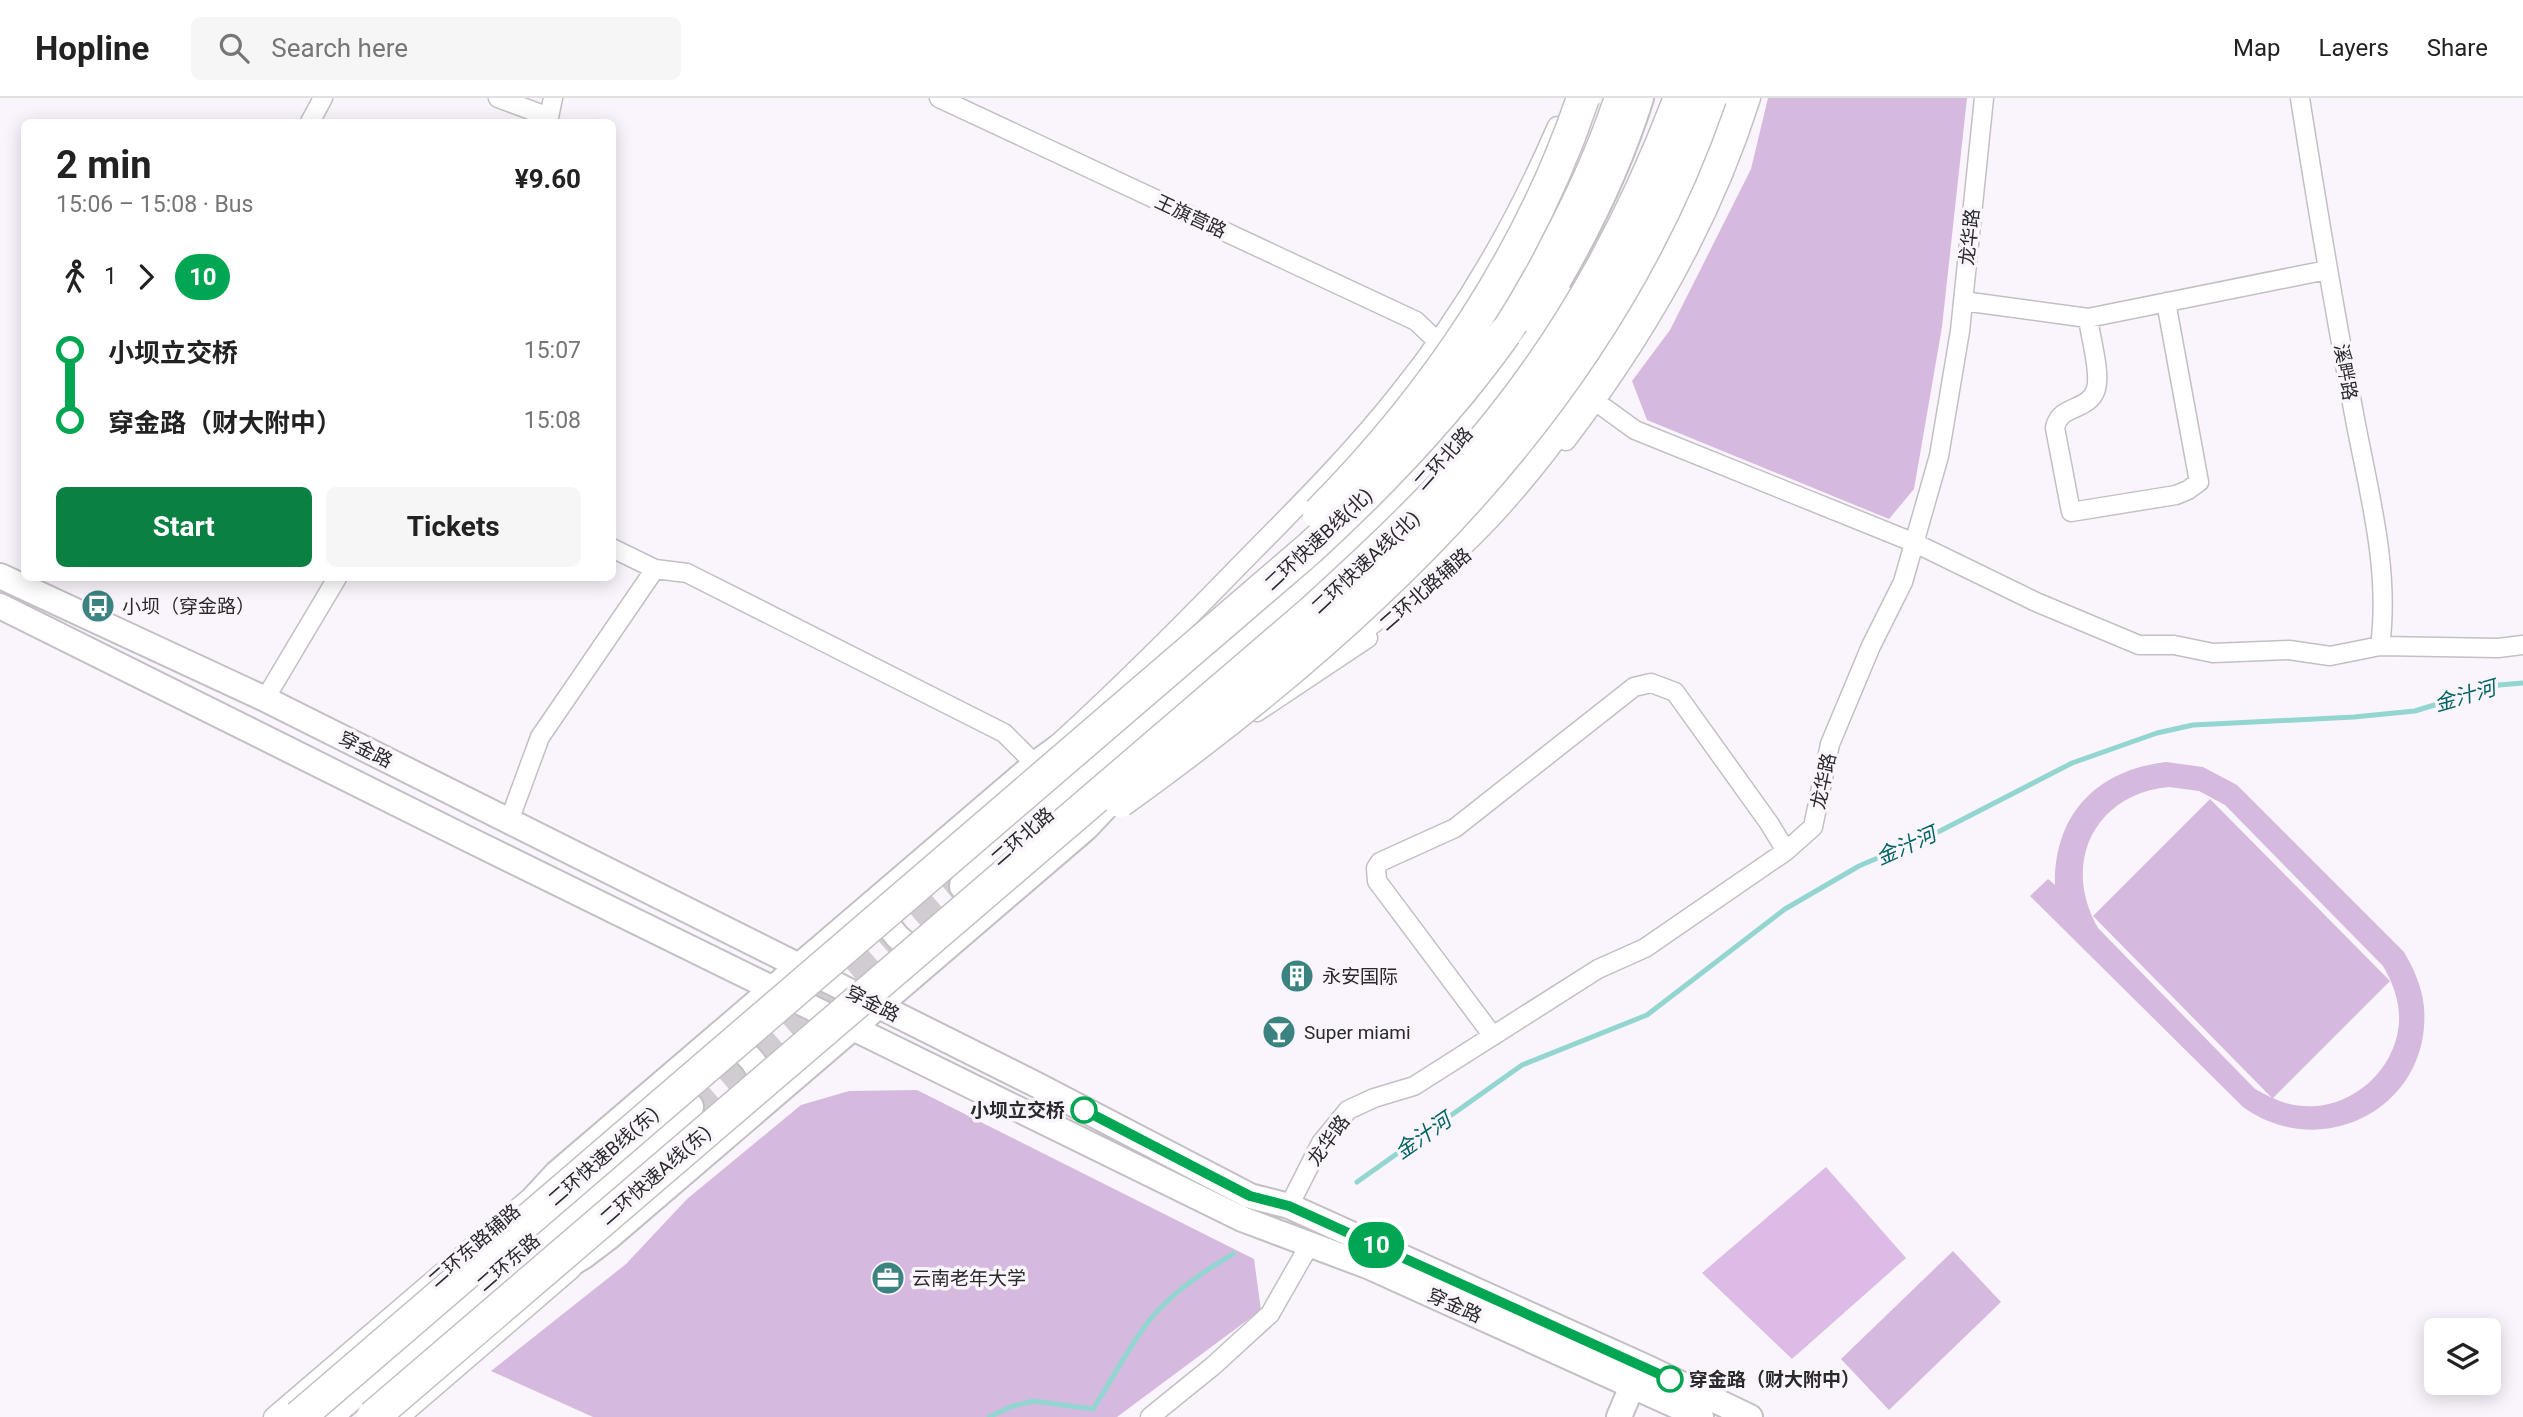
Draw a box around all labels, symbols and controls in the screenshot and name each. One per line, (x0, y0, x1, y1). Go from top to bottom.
search box (191, 17, 681, 80)
text: Hopline (35, 29, 149, 68)
icon: search (215, 29, 253, 67)
text: Search here (271, 33, 408, 63)
text: Map (2233, 34, 2281, 62)
text: Layers (2319, 34, 2389, 62)
text: Share (2427, 34, 2488, 62)
text: 2 min (56, 143, 152, 187)
text: ¥9.60 (515, 164, 581, 194)
street label: 王旗营路 (1151, 190, 1230, 243)
text: 15:06 – 15:08 · Bus (56, 191, 253, 218)
street label: 龙华路 (1955, 207, 1984, 267)
icon: walk (56, 258, 94, 296)
icon: forward (127, 258, 165, 296)
text: 1 (104, 263, 117, 290)
text: 10 (189, 263, 216, 291)
text: 15:07 (524, 337, 581, 364)
text: 小坝立交桥 (108, 338, 238, 368)
street label: 溪畔路 (2329, 342, 2362, 402)
text: 15:08 (524, 407, 581, 434)
text: 穿金路（财大附中） (108, 408, 342, 438)
street label: 二环北路 (1409, 422, 1477, 494)
street label: 二环快速B线(北) (1260, 484, 1377, 595)
button: Start (56, 487, 312, 567)
button: Tickets (326, 487, 581, 567)
street label: 二环快速A线(北) (1306, 506, 1424, 618)
street label: 二环北路辅路 (1375, 543, 1476, 635)
bus stop icon: 小坝（穿金路） (79, 587, 117, 625)
place label: 小坝（穿金路） (122, 595, 255, 618)
water label: 金汁河 (2431, 675, 2502, 716)
street label: 穿金路 (335, 726, 396, 773)
street label: 龙华路 (1806, 751, 1841, 811)
street label: 二环北路 (986, 803, 1059, 870)
water label: 金汁河 (1872, 821, 1943, 870)
building icon: 永安国际 (1278, 957, 1316, 995)
place label: 永安国际 (1322, 965, 1398, 988)
street label: 穿金路 (842, 980, 903, 1027)
bar icon: Super miami (1260, 1013, 1298, 1051)
place label: Super miami (1304, 1021, 1411, 1044)
marker: 小坝立交桥 (1071, 1097, 1097, 1123)
place label: 小坝立交桥 (970, 1099, 1065, 1122)
street label: 二环快速B线(东) (543, 1102, 663, 1211)
water label: 金汁河 (1390, 1106, 1459, 1164)
street label: 龙华路 (1302, 1110, 1354, 1170)
street label: 二环快速A线(东) (595, 1121, 716, 1230)
street label: 二环东路辅路 (424, 1199, 524, 1291)
line badge: 10 (1344, 1222, 1408, 1268)
street label: 二环东路 (472, 1228, 544, 1296)
text: 10 (1362, 1231, 1390, 1259)
office icon: 云南老年大学 (869, 1259, 907, 1297)
place label: 云南老年大学 (912, 1267, 1026, 1290)
street label: 穿金路 (1424, 1283, 1486, 1328)
map controls (2424, 1318, 2501, 1395)
button: layers (2424, 1318, 2501, 1395)
marker: 穿金路（财大附中） (1657, 1366, 1683, 1392)
place label: 穿金路（财大附中） (1689, 1368, 1860, 1391)

